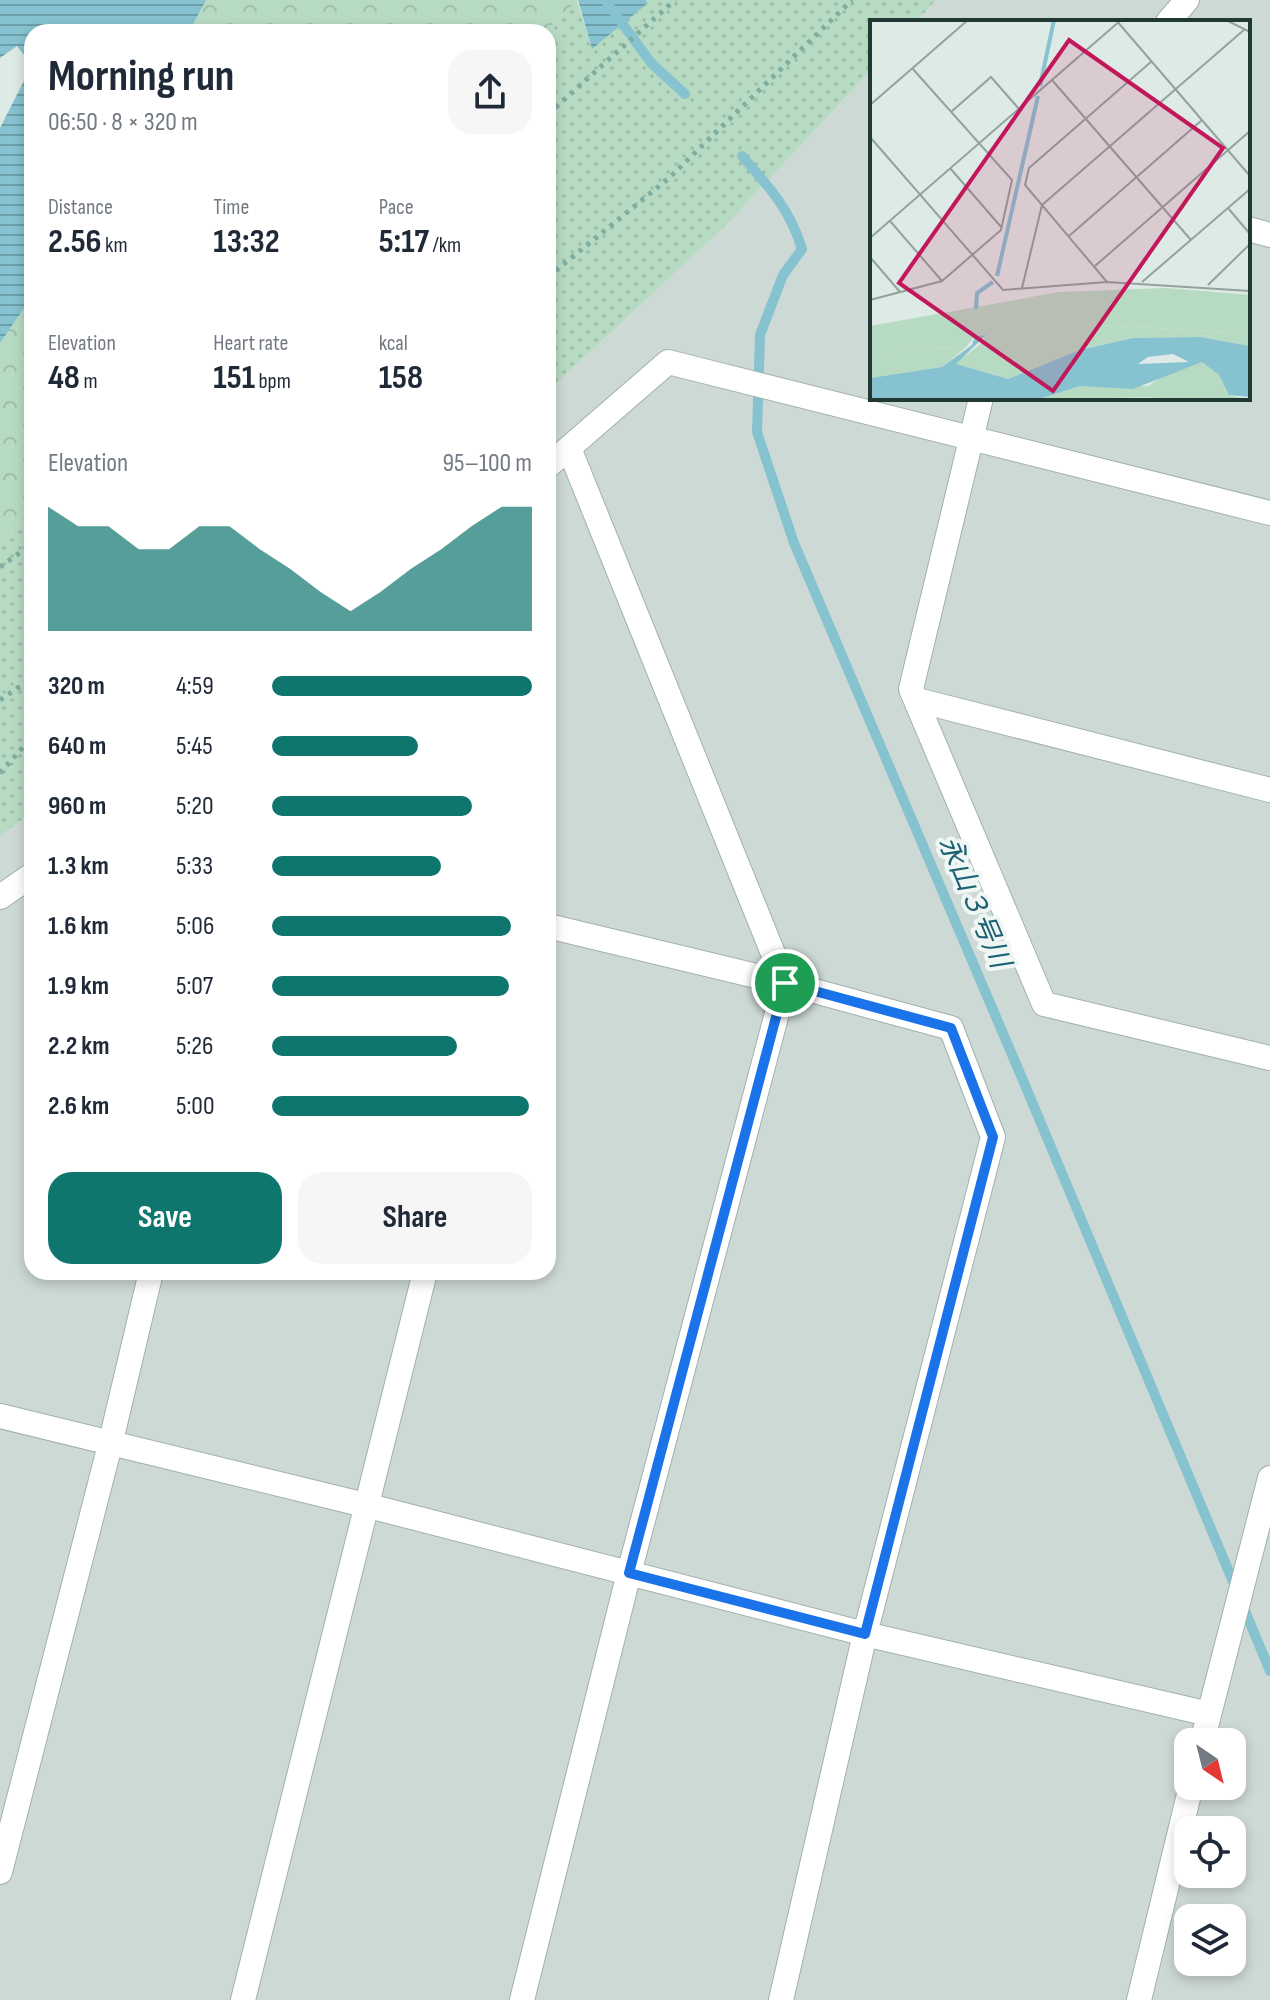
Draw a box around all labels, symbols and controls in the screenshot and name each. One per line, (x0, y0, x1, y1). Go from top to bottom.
inset map (870, 20, 1250, 400)
text: Morning run (48, 50, 234, 103)
button: share (448, 50, 532, 134)
text: 06:50 · 8 × 320 m (48, 107, 198, 138)
text: Distance (48, 194, 113, 221)
text: Time (213, 194, 249, 221)
text: Pace (379, 194, 414, 221)
text: 2.56 (48, 221, 102, 262)
text: 13:32 (213, 221, 280, 262)
text: 5:17 (379, 221, 429, 262)
text: km (102, 232, 128, 259)
text: /km (429, 232, 461, 259)
text: Elevation (48, 330, 116, 357)
text: Heart rate (213, 330, 288, 357)
text: kcal (379, 330, 408, 357)
text: 48 (48, 357, 80, 398)
text: 151 (213, 357, 255, 398)
text: 158 (379, 357, 423, 398)
text: m (80, 368, 98, 395)
text: bpm (255, 368, 291, 395)
text: Elevation (48, 448, 128, 479)
text: 95–100 m (442, 448, 532, 479)
text: 320 m (48, 671, 105, 702)
text: 4:59 (176, 671, 214, 702)
text: 640 m (48, 731, 106, 762)
text: 5:45 (176, 731, 213, 762)
text: 960 m (48, 791, 106, 822)
text: 5:20 (176, 791, 214, 822)
water label: 永山３号川 (931, 831, 1018, 976)
text: 1.3 km (48, 851, 109, 882)
text: 5:33 (176, 851, 213, 882)
text: 1.6 km (48, 911, 109, 942)
text: 5:06 (176, 911, 214, 942)
pin (751, 949, 819, 1017)
icon: arrive (763, 961, 807, 1005)
text: 1.9 km (48, 971, 109, 1002)
text: 5:07 (176, 971, 213, 1002)
text: 2.2 km (48, 1031, 110, 1062)
text: 5:26 (176, 1031, 213, 1062)
text: 2.6 km (48, 1091, 109, 1122)
text: 5:00 (176, 1091, 215, 1122)
button: Save (48, 1172, 282, 1264)
button: Share (298, 1172, 532, 1264)
north arrow (1174, 1728, 1246, 1800)
map controls (1174, 1728, 1246, 1976)
button: locate (1174, 1816, 1246, 1888)
button: layers (1174, 1904, 1246, 1976)

